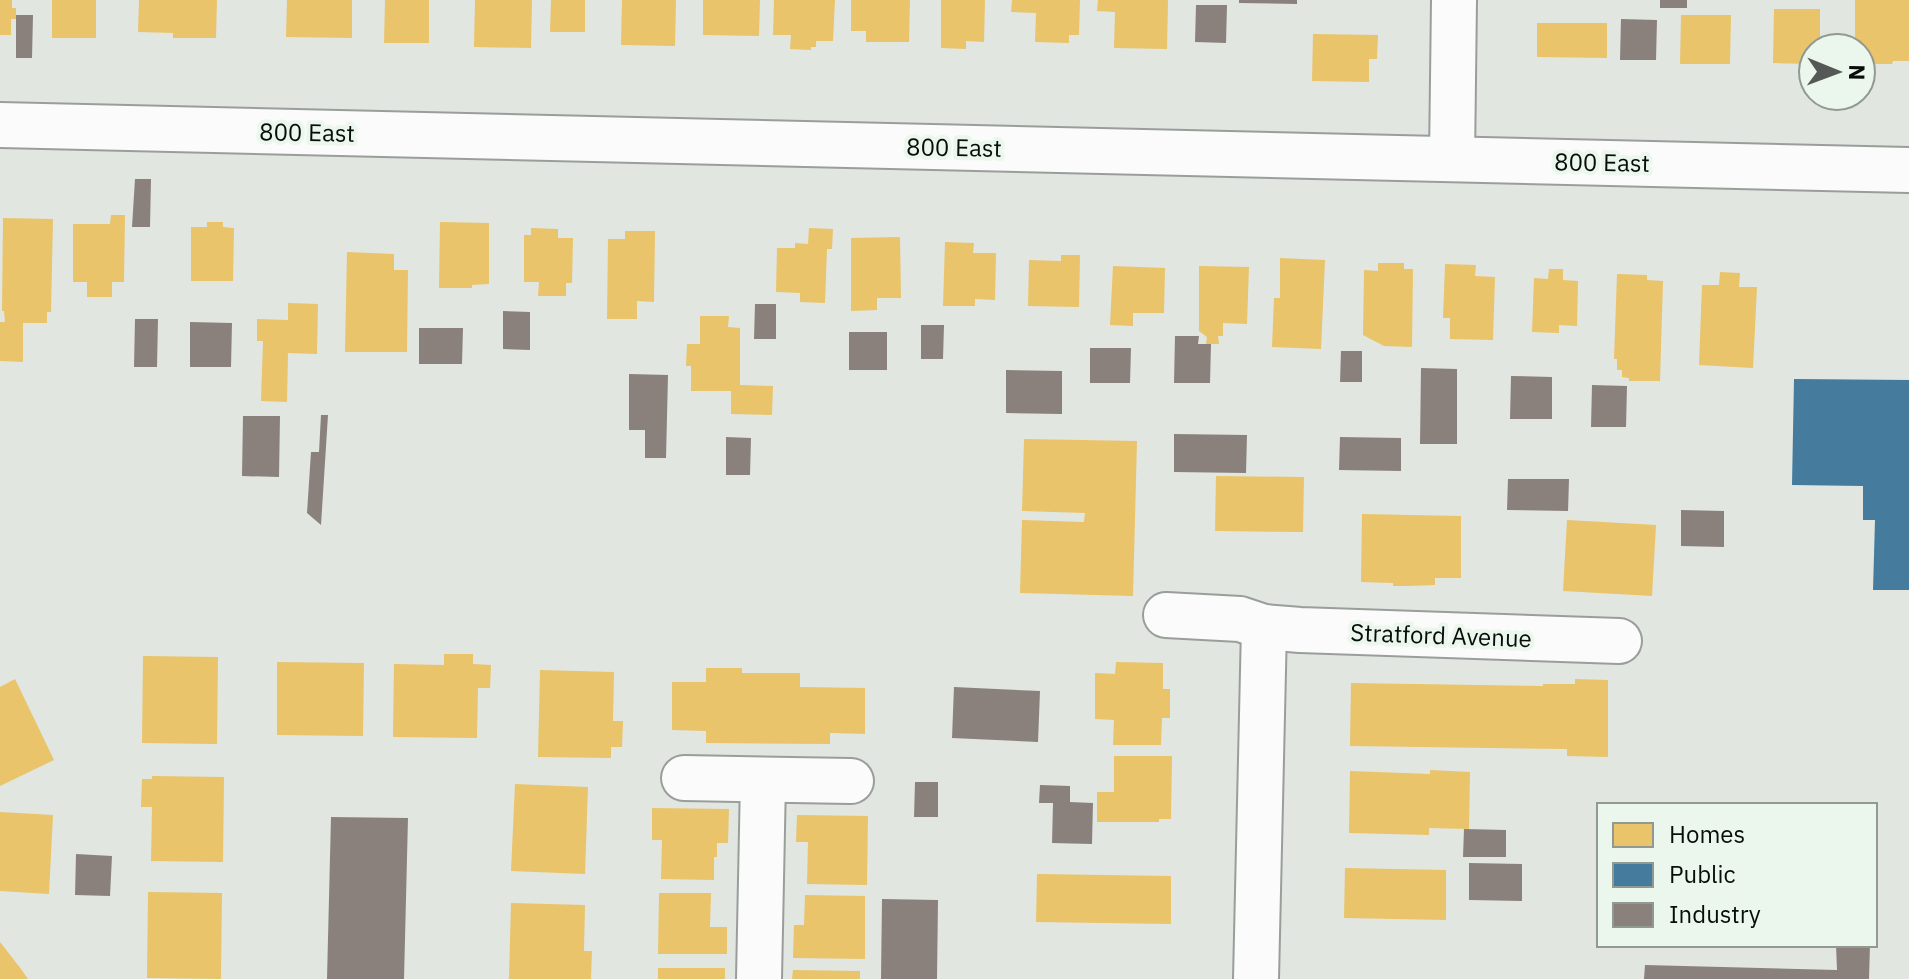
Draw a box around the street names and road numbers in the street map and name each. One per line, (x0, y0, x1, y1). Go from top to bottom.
street label: 800 East (259, 115, 355, 149)
street label: 800 East (906, 130, 1002, 164)
street label: 800 East (1554, 145, 1650, 179)
street label: Stratford Avenue (1350, 616, 1532, 654)

